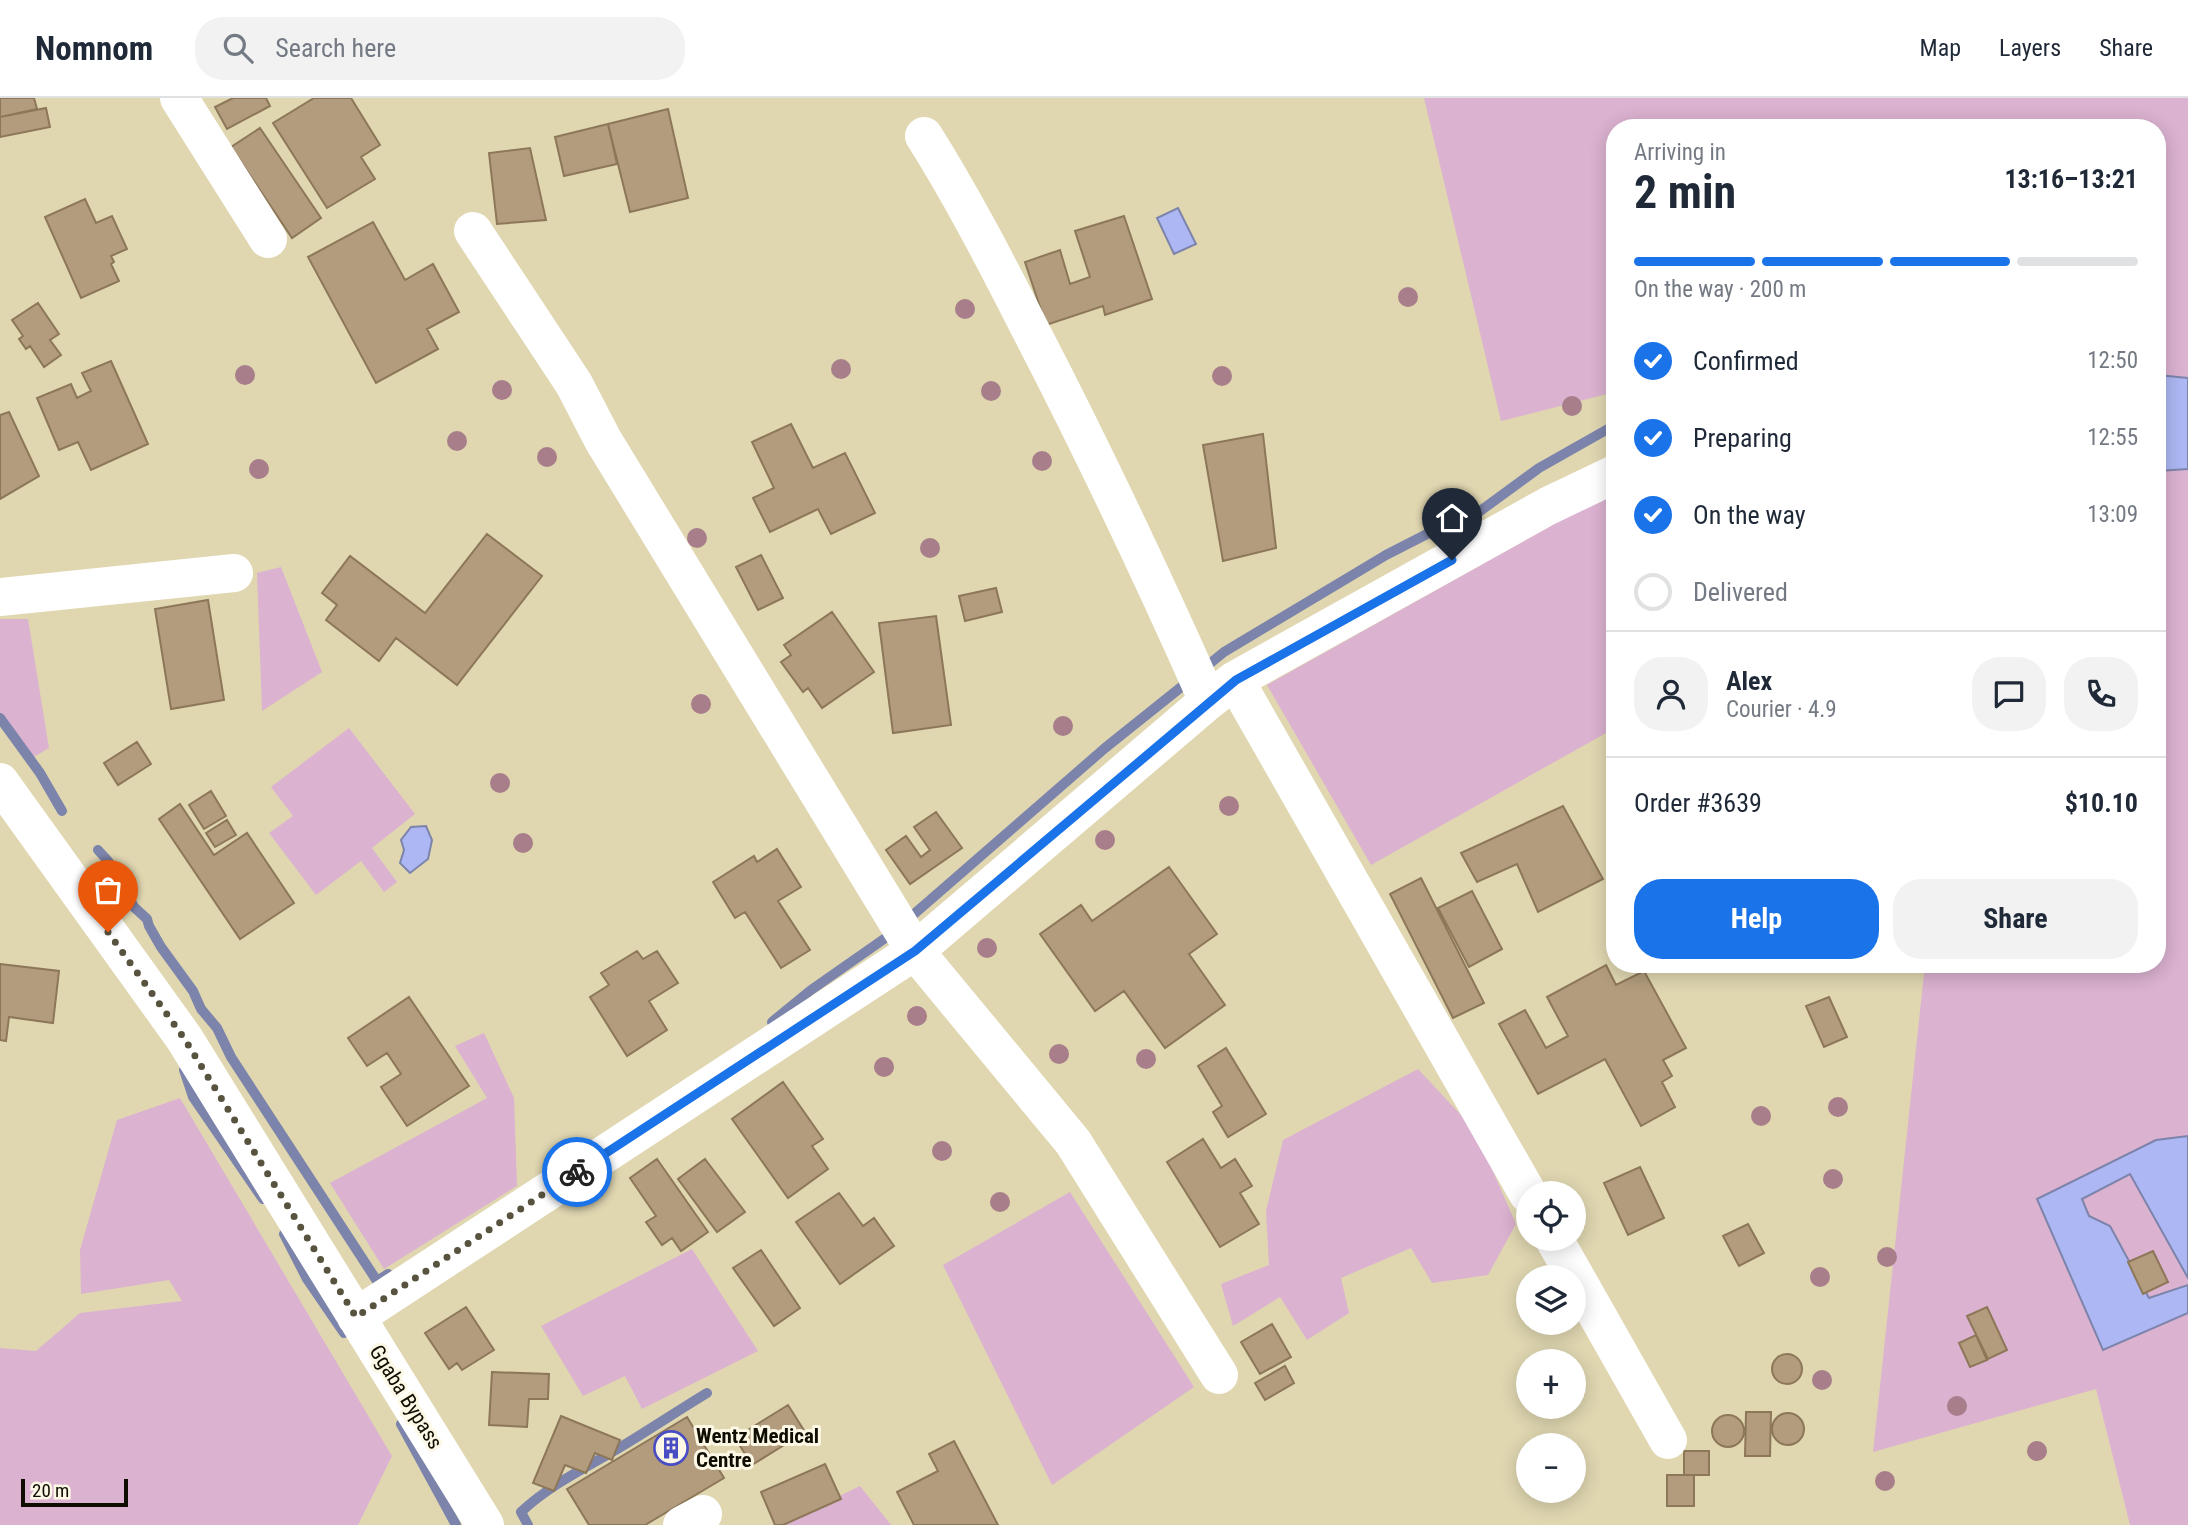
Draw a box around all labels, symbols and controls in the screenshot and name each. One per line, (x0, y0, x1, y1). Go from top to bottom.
search box (195, 17, 685, 80)
text: Nomnom (35, 29, 153, 68)
icon: search (219, 29, 257, 67)
text: Search here (275, 33, 396, 63)
text: Map (1920, 34, 1961, 62)
text: Layers (1999, 34, 2061, 62)
text: Share (2099, 34, 2153, 62)
text: Arriving in (1634, 139, 1726, 166)
text: 13:16–13:21 (2004, 164, 2138, 194)
text: 2 min (1634, 165, 1736, 219)
text: On the way · 200 m (1634, 276, 1806, 303)
icon: check (1634, 342, 1672, 380)
text: Confirmed (1693, 346, 1799, 376)
text: 12:50 (2087, 347, 2138, 374)
icon: check (1634, 419, 1672, 457)
text: Preparing (1693, 423, 1792, 453)
text: 12:55 (2087, 424, 2138, 451)
pin (1422, 488, 1482, 560)
icon: check (1634, 496, 1672, 534)
icon: home (1433, 499, 1471, 537)
text: On the way (1693, 500, 1806, 530)
text: 13:09 (2087, 501, 2138, 528)
text: Delivered (1693, 577, 1788, 607)
button: person (1634, 657, 1708, 731)
button: chat (1972, 657, 2046, 731)
button: phone (2064, 657, 2138, 731)
text: Alex (1726, 666, 1772, 696)
text: Courier · 4.9 (1726, 696, 1837, 723)
text: Order #3639 (1634, 788, 1762, 818)
text: $10.10 (2065, 788, 2138, 818)
pin (78, 860, 138, 932)
icon: bag (89, 871, 127, 909)
button: Help (1634, 879, 1879, 959)
button: Share (1893, 879, 2138, 959)
courier (542, 1137, 612, 1207)
icon: bike (558, 1153, 596, 1191)
map controls (1516, 1181, 1586, 1503)
button: locate (1516, 1181, 1586, 1251)
button: layers (1516, 1265, 1586, 1335)
street label: Ggaba Bypass (365, 1341, 447, 1453)
button: + (1516, 1349, 1586, 1419)
place label: Wentz Medical Centre (696, 1424, 819, 1472)
building icon: Wentz Medical Centre (652, 1429, 690, 1467)
button: − (1516, 1433, 1586, 1503)
scale bar (21, 1476, 128, 1508)
text: 20 m (32, 1479, 69, 1502)

